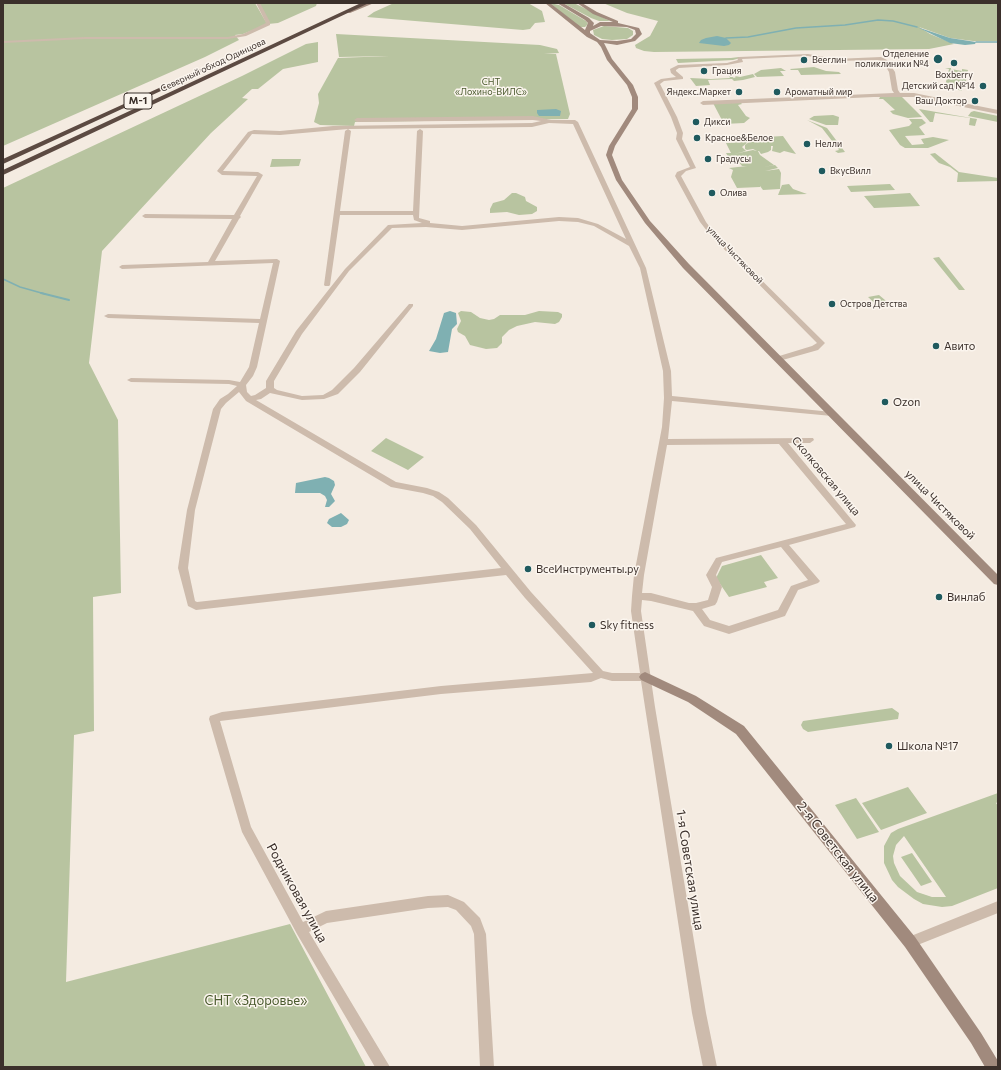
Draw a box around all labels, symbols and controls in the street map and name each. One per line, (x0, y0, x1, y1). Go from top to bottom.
street label: Северный обход Одинцова (159, 36, 267, 94)
place label: Отделение поликлиники №4 (855, 49, 929, 70)
marker: Отделение поликлиники №4 (932, 53, 944, 65)
marker: Beerлин (799, 55, 809, 65)
place label: Beerлин (812, 55, 846, 65)
marker: Boxberry (949, 58, 959, 68)
marker: Грация (699, 66, 709, 76)
place label: Грация (712, 66, 741, 76)
place label: Boxberry (935, 70, 973, 80)
park label: СНТ «Лохино-ВИЛС» (455, 77, 527, 98)
place label: Детский сад №14 (902, 81, 975, 91)
marker: Детский сад №14 (978, 81, 988, 91)
place label: Яндекс.Маркет (667, 87, 731, 97)
marker: Яндекс.Маркет (734, 87, 744, 97)
marker: Ароматный мир (772, 87, 782, 97)
place label: Ароматный мир (785, 87, 852, 97)
road number: М-1 (124, 93, 152, 109)
place label: Ваш Доктор (915, 96, 967, 106)
marker: Ваш Доктор (970, 96, 980, 106)
marker: Дикси (691, 117, 701, 127)
place label: Дикси (704, 117, 730, 127)
marker: Красное&Белое (692, 133, 702, 143)
place label: Красное&Белое (705, 133, 773, 143)
marker: Нелли (802, 139, 812, 149)
place label: Нелли (815, 139, 842, 149)
marker: Градусы (703, 154, 713, 164)
place label: Градусы (716, 154, 751, 164)
marker: ВкусВилл (817, 166, 827, 176)
place label: ВкусВилл (830, 166, 871, 176)
marker: Олива (707, 188, 717, 198)
place label: Олива (720, 188, 747, 198)
street label: улица Чистяковой (705, 224, 765, 286)
marker: Остров Детства (827, 299, 837, 309)
place label: Остров Детства (840, 299, 907, 309)
place label: Авито (944, 339, 975, 353)
marker: Авито (931, 341, 941, 351)
place label: Ozon (893, 395, 920, 409)
marker: Ozon (880, 397, 890, 407)
street label: Сколковская улица (789, 434, 863, 518)
street label: улица Чистяковой (902, 467, 978, 543)
place label: ВсеИнструменты.ру (536, 562, 639, 576)
marker: ВсеИнструменты.ру (523, 564, 533, 574)
place label: Винлаб (947, 590, 985, 604)
marker: Винлаб (934, 592, 944, 602)
place label: Sky fitness (600, 618, 654, 632)
marker: Sky fitness (587, 620, 597, 630)
place label: Школа №17 (897, 739, 958, 753)
marker: Школа №17 (884, 741, 894, 751)
street label: 2-я Советская улица (794, 799, 882, 905)
street label: 1-я Советская улица (673, 809, 707, 931)
street label: Родниковая улица (263, 841, 331, 945)
park label: СНТ «Здоровье» (205, 993, 307, 1009)

